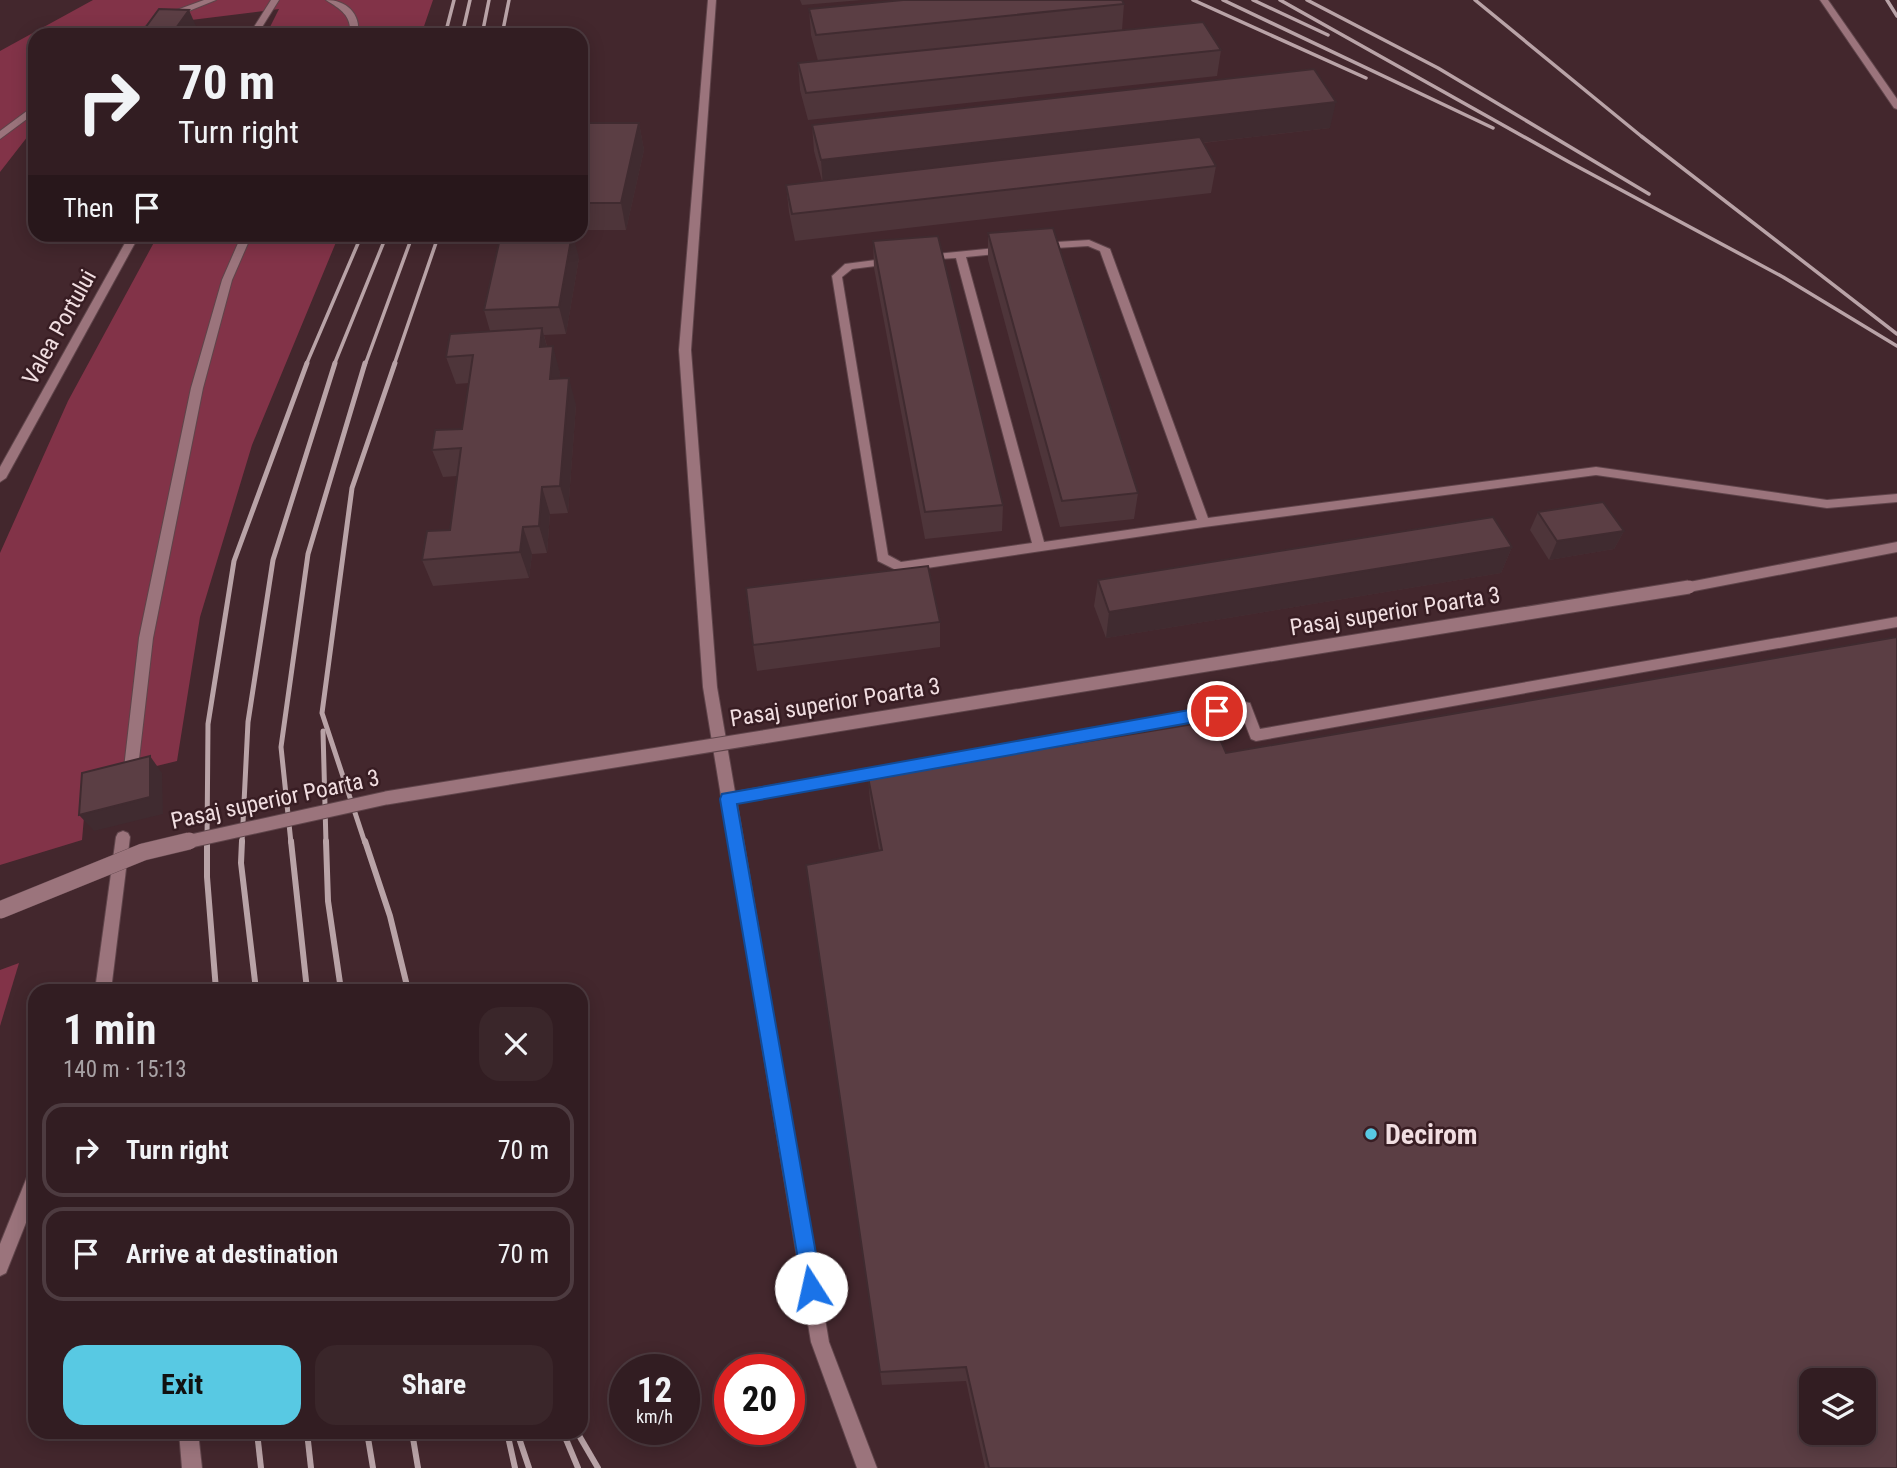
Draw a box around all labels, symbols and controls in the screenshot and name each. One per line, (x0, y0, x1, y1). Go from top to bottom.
text: 70 m (178, 54, 275, 111)
icon: right (63, 56, 154, 147)
text: Turn right (178, 113, 299, 151)
icon: arrive (128, 189, 166, 227)
text: Then (63, 193, 114, 223)
street label: Valea Portului (17, 265, 102, 389)
street label: Pasaj superior Poarta 3 (1288, 582, 1502, 641)
street label: Pasaj superior Poarta 3 (728, 673, 942, 732)
pin (1187, 681, 1247, 741)
icon: arrive (1198, 692, 1236, 730)
street label: Pasaj superior Poarta 3 (168, 764, 382, 835)
text: 1 min (63, 1005, 156, 1054)
button: close (479, 1007, 553, 1081)
text: 140 m · 15:13 (63, 1056, 187, 1083)
place label: Decirom (1385, 1118, 1478, 1151)
marker: Decirom (1363, 1126, 1379, 1142)
icon: right (67, 1131, 105, 1169)
text: Turn right (126, 1135, 228, 1165)
text: 70 m (498, 1135, 549, 1165)
icon: arrive (67, 1235, 105, 1273)
text: Arrive at destination (126, 1239, 338, 1269)
text: 70 m (498, 1239, 549, 1269)
position arrow (774, 1251, 848, 1325)
button: Exit (63, 1345, 301, 1425)
button: Share (315, 1345, 553, 1425)
speed limit sign: 20 (714, 1354, 805, 1445)
map controls (1799, 1368, 1876, 1445)
button: layers (1799, 1368, 1876, 1445)
text: 12 (637, 1370, 672, 1411)
text: km/h (636, 1406, 673, 1427)

